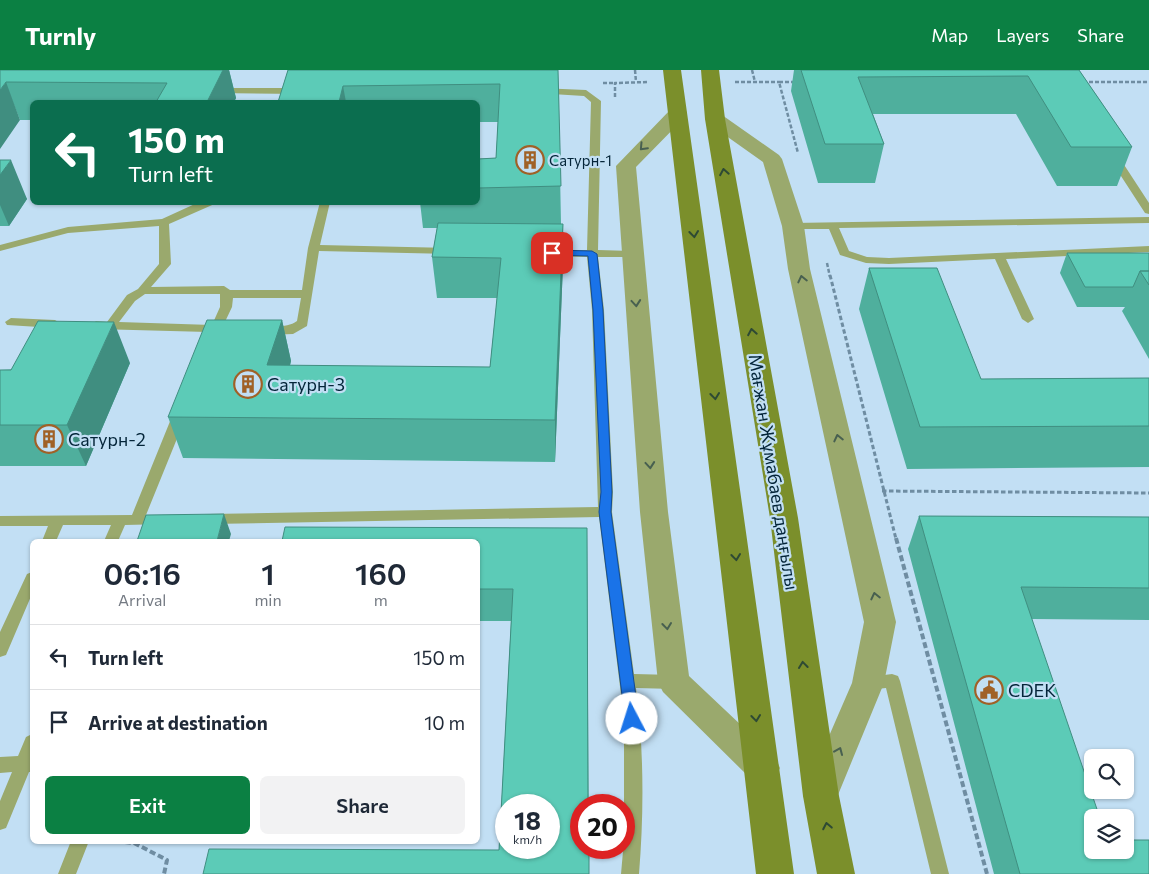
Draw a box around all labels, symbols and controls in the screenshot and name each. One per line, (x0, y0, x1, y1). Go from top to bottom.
text: Turnly (25, 21, 96, 50)
text: Map (931, 24, 968, 46)
text: Layers (996, 24, 1049, 46)
text: Share (1077, 24, 1124, 46)
text: 150 m (128, 117, 225, 160)
icon: left (45, 120, 110, 185)
one-way arrow (640, 142, 649, 151)
building icon: Сатурн-1 (515, 145, 545, 175)
place label: Сатурн-1 (549, 151, 612, 169)
text: Turn left (128, 160, 213, 187)
one-way arrow (720, 167, 730, 176)
one-way arrow (688, 231, 699, 239)
pin (531, 232, 573, 274)
icon: arrive (538, 239, 566, 267)
one-way arrow (797, 275, 808, 284)
one-way arrow (630, 299, 641, 307)
one-way arrow (748, 328, 758, 336)
street label: Мағжан Жұмабаев даңғылы (744, 352, 804, 592)
building icon: Сатурн-3 (233, 369, 263, 399)
place label: Сатурн-3 (267, 373, 345, 395)
one-way arrow (709, 391, 719, 400)
building icon: Сатурн-2 (34, 424, 64, 454)
place label: Сатурн-2 (68, 428, 146, 450)
one-way arrow (833, 433, 844, 442)
one-way arrow (644, 461, 655, 469)
one-way arrow (730, 552, 740, 561)
text: 06:16 (103, 554, 181, 591)
text: 1 (261, 554, 275, 591)
text: 160 (355, 554, 407, 591)
text: Arrival (118, 590, 166, 609)
text: min (254, 590, 282, 609)
text: m (374, 590, 388, 609)
one-way arrow (870, 592, 880, 600)
one-way arrow (661, 623, 672, 631)
icon: left (45, 643, 73, 671)
text: Turn left (88, 646, 163, 669)
text: 150 m (413, 646, 465, 669)
one-way arrow (799, 661, 809, 670)
public building icon: CDEK (974, 675, 1004, 705)
place label: CDEK (1008, 679, 1056, 701)
position arrow (605, 692, 657, 744)
icon: arrive (45, 708, 73, 736)
text: Arrive at destination (88, 711, 268, 734)
text: 10 m (424, 711, 465, 734)
one-way arrow (751, 714, 761, 722)
one-way arrow (833, 747, 844, 756)
map controls (1084, 749, 1134, 859)
button: search (1084, 749, 1134, 799)
button: Exit (45, 776, 250, 834)
button: Share (260, 776, 465, 834)
speed limit sign: 20 (570, 794, 635, 859)
text: 18 (514, 805, 541, 835)
button: layers (1084, 809, 1134, 859)
one-way arrow (822, 822, 832, 831)
text: km/h (513, 832, 542, 846)

